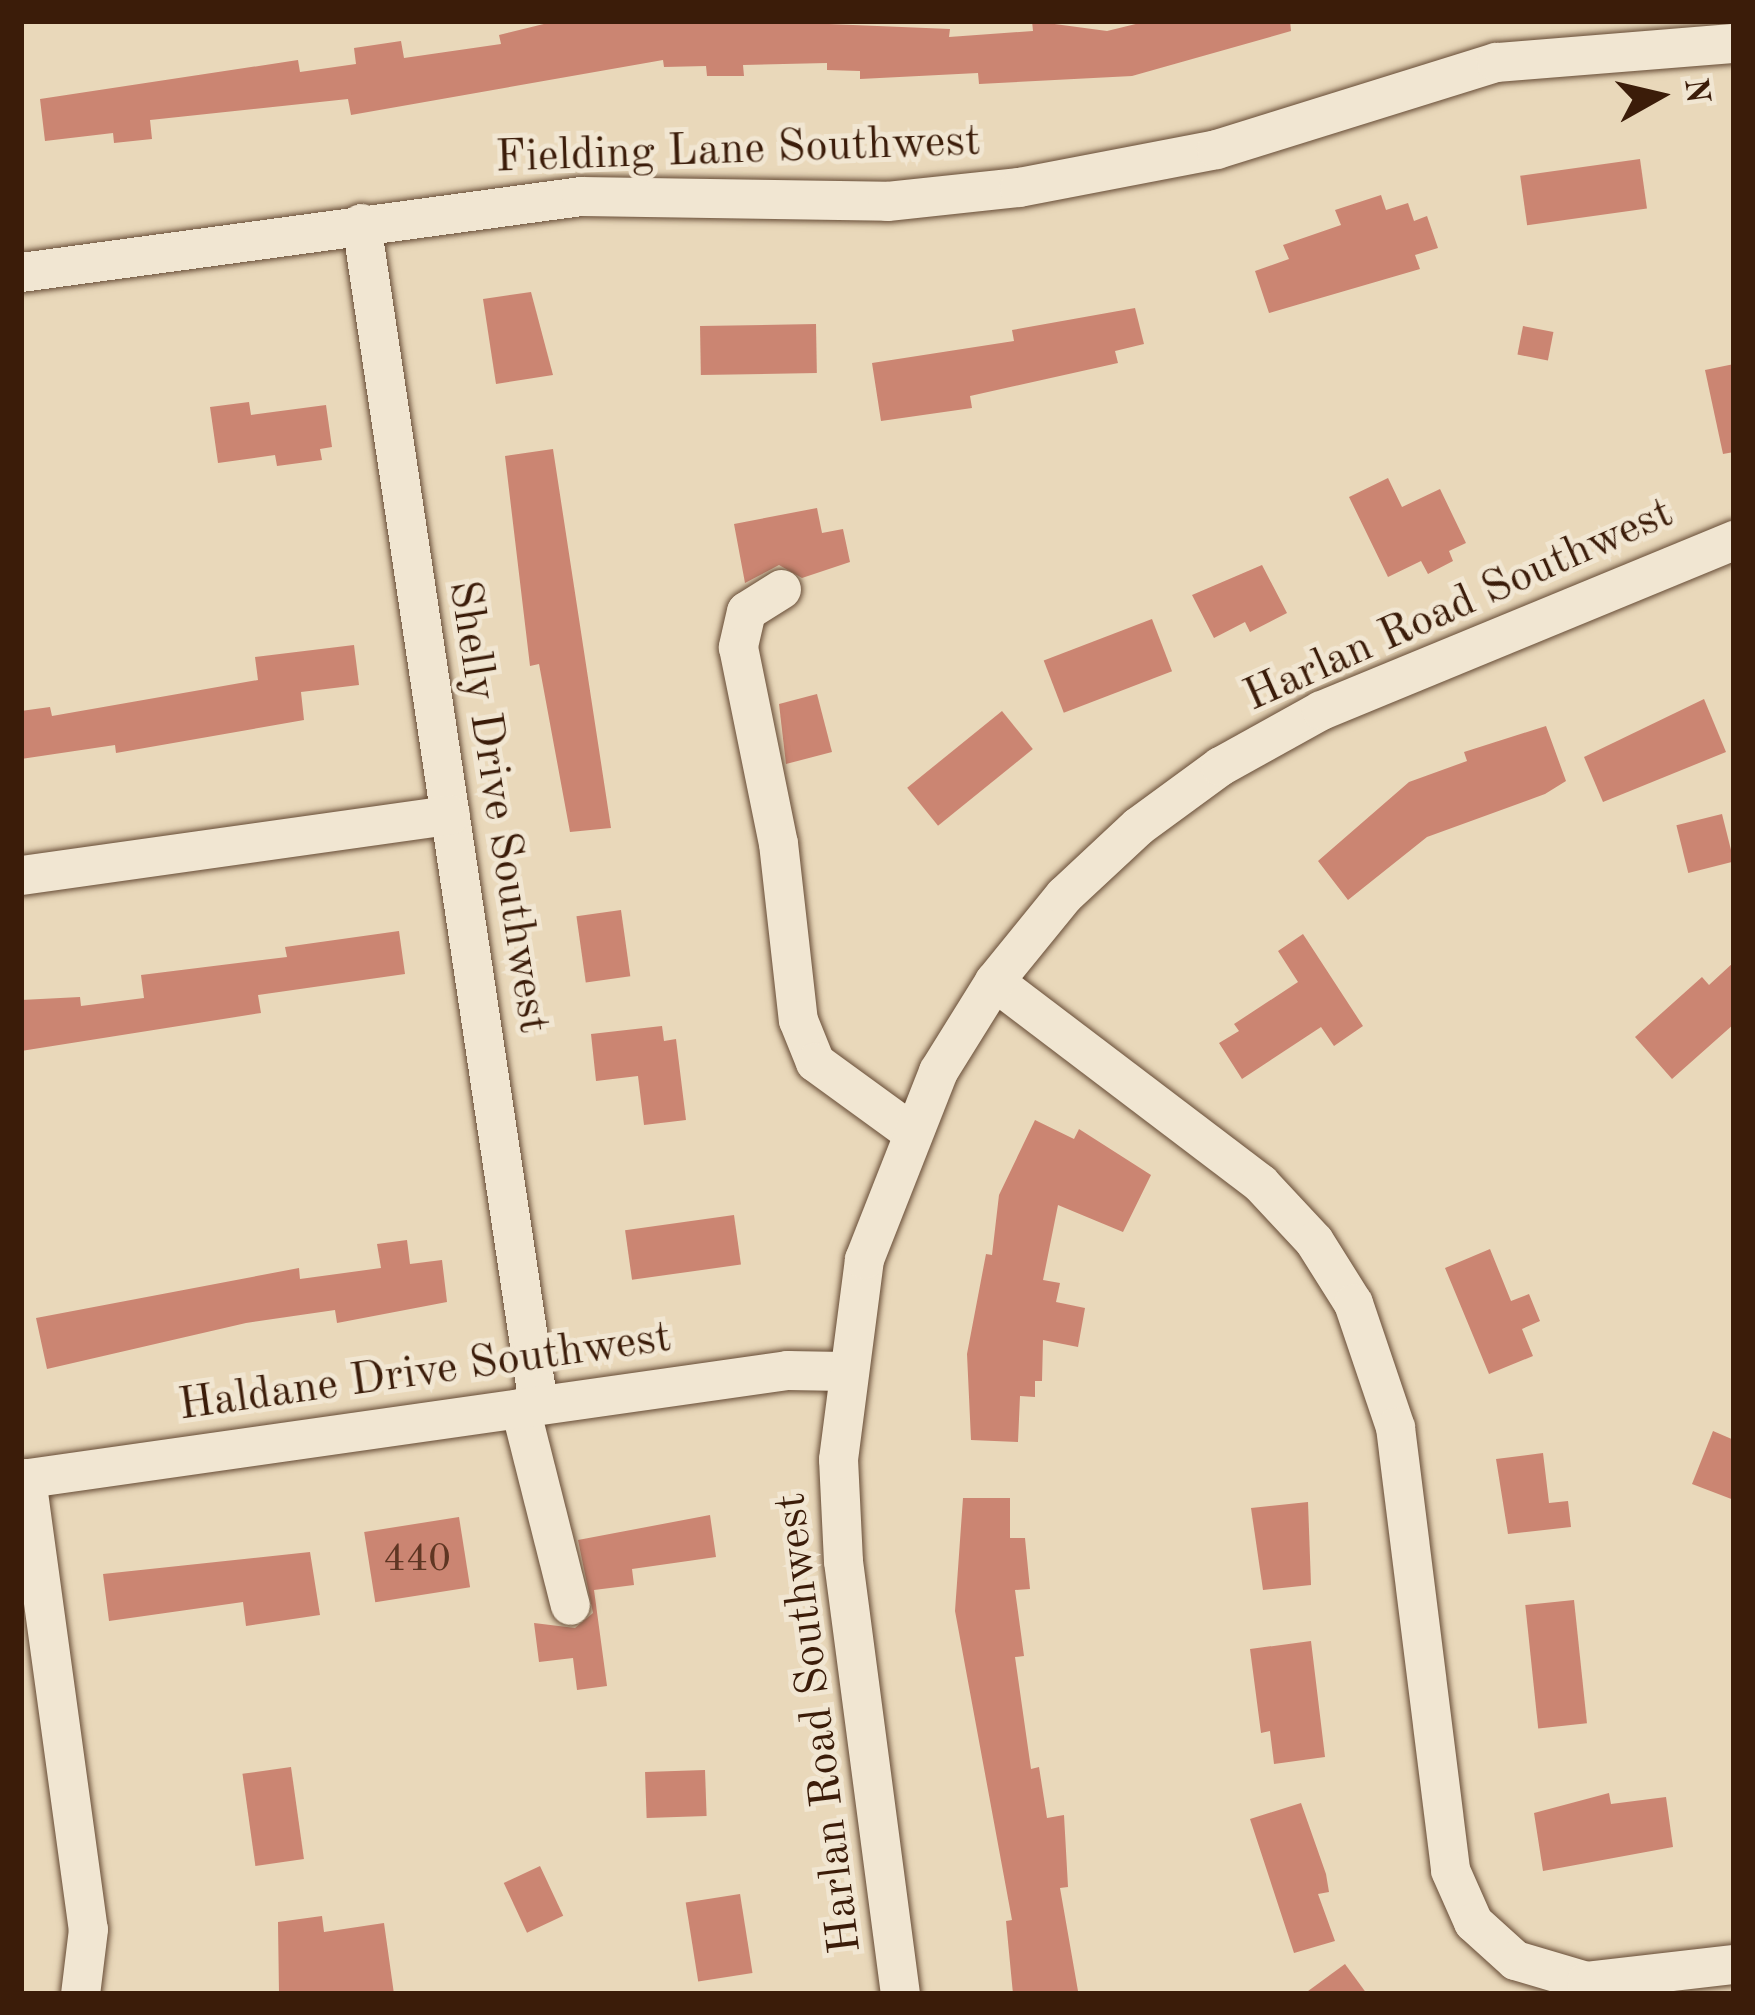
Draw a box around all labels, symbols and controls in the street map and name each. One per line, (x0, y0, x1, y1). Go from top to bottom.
north arrow (1599, 36, 1719, 156)
text: N (1677, 76, 1713, 106)
street label: Fielding Lane Southwest (494, 116, 982, 186)
street label: Harlan Road Southwest (1236, 487, 1682, 725)
street label: Shelly Drive Southwest (435, 577, 559, 1037)
street label: Haldane Drive Southwest (175, 1312, 675, 1434)
street label: Harlan Road Southwest (765, 1490, 875, 1956)
house number: 440 (383, 1537, 451, 1583)

